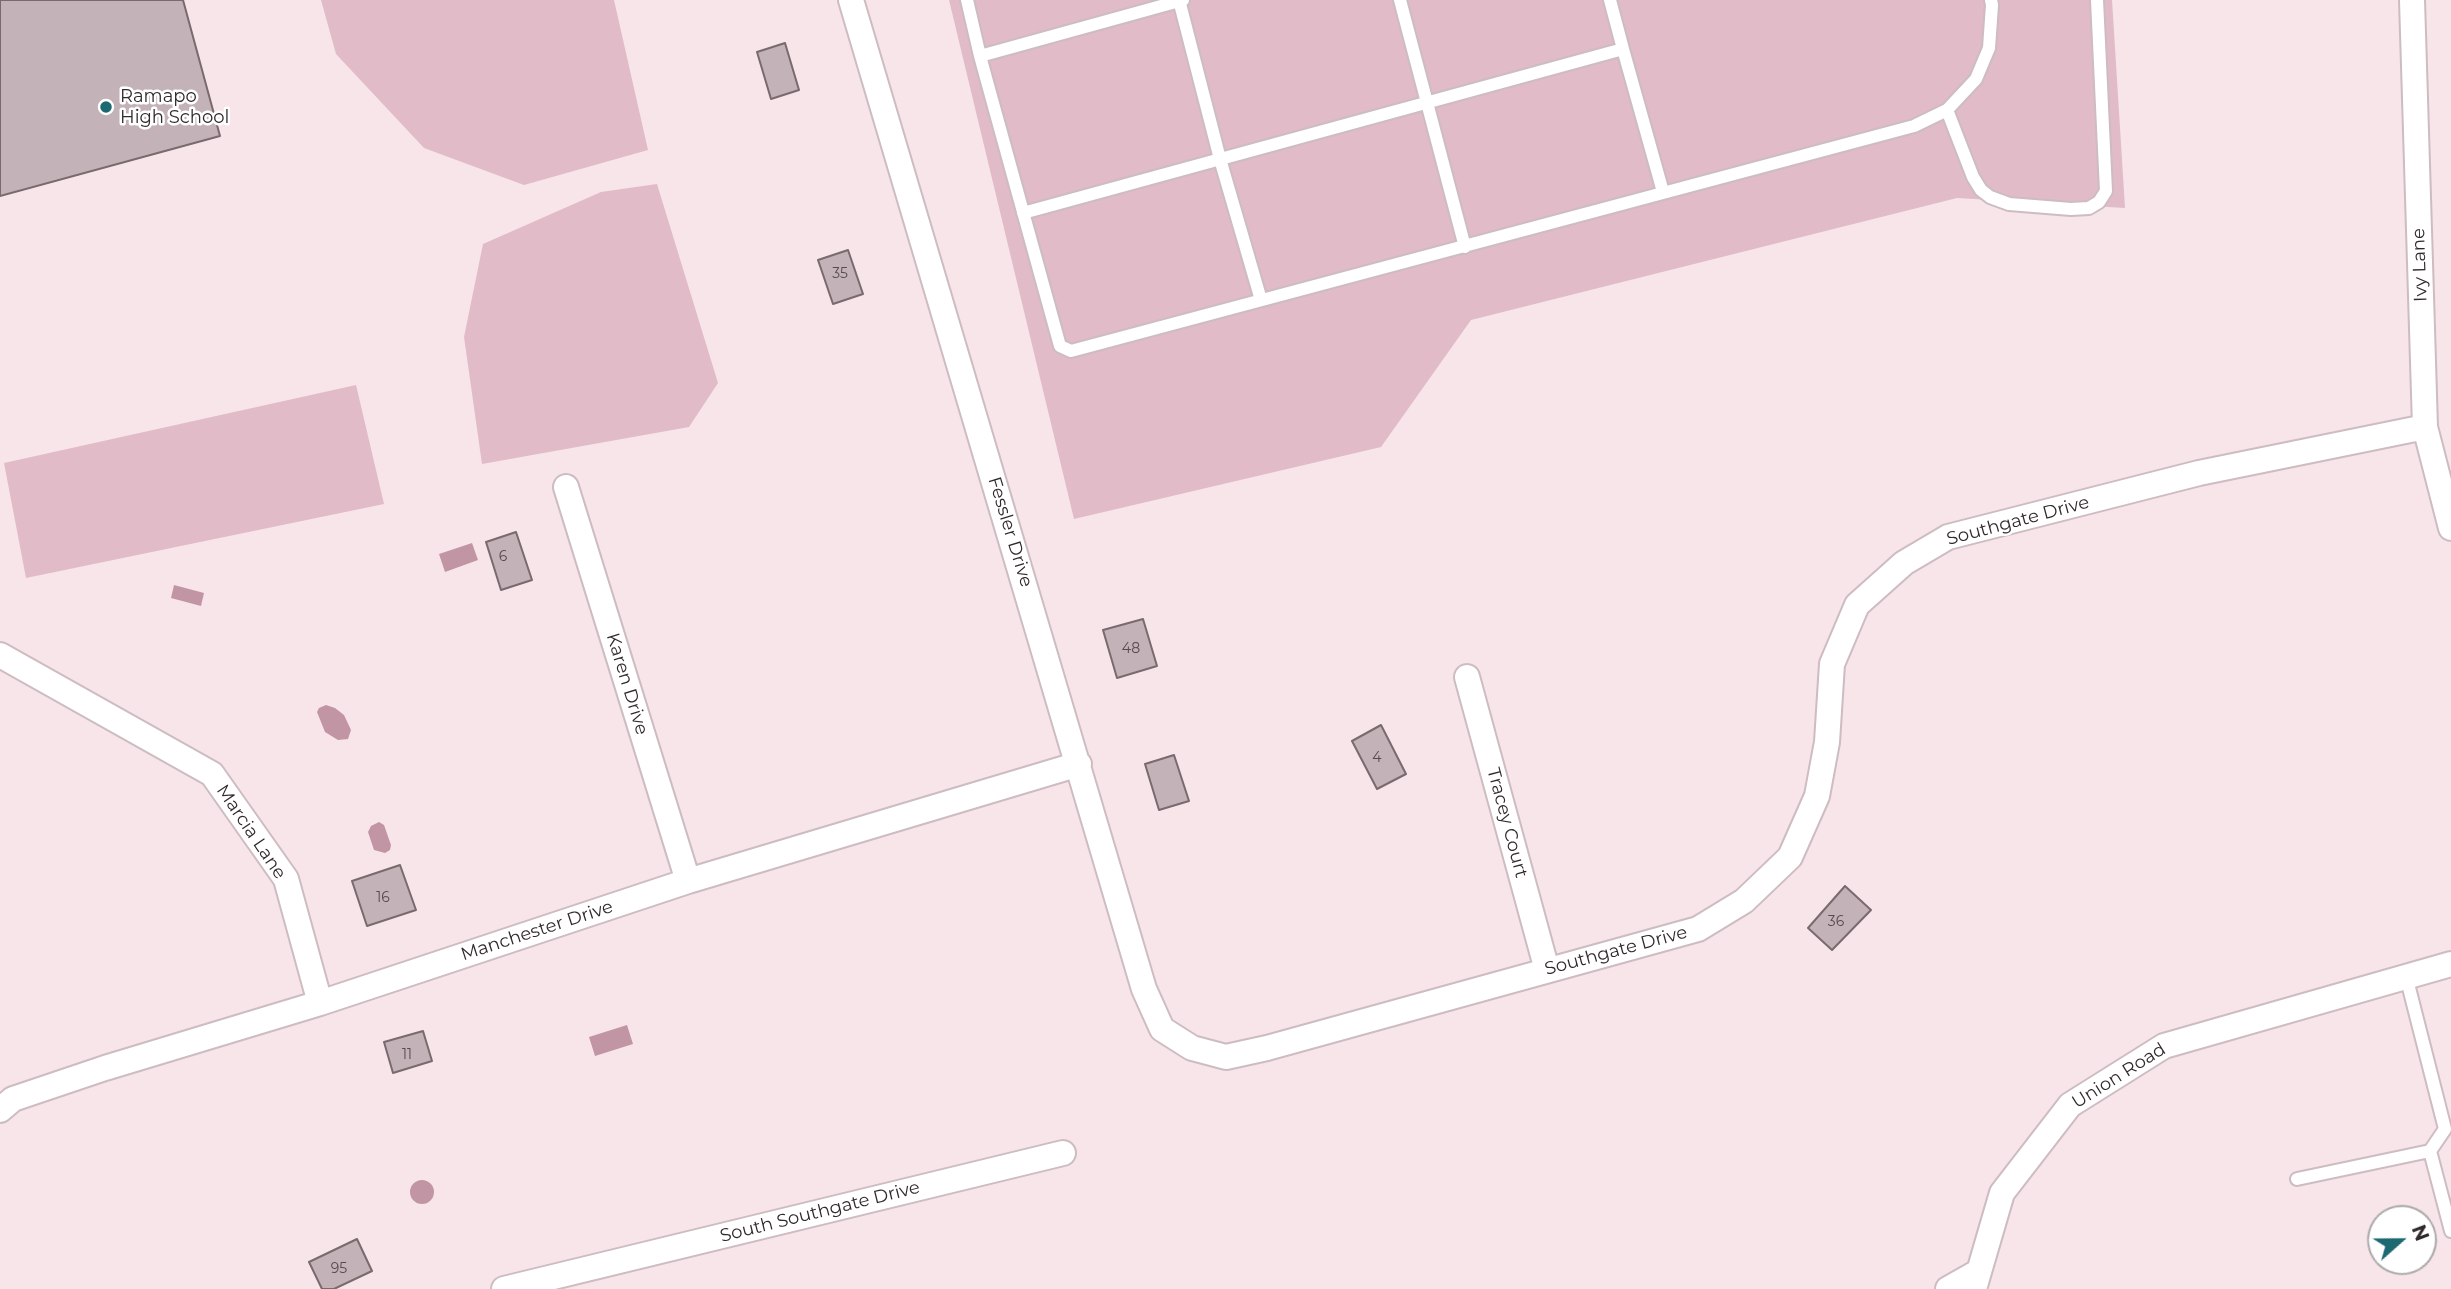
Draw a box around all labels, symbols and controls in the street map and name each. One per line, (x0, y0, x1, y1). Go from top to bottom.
place label: Ramapo High School (120, 86, 229, 128)
marker: Ramapo High School (98, 99, 114, 115)
street label: Ivy Lane (2408, 228, 2432, 302)
house number: 35 (832, 266, 848, 282)
street label: Fessler Drive (983, 474, 1037, 590)
street label: Southgate Drive (1944, 492, 2092, 550)
house number: 6 (499, 549, 507, 565)
street label: Karen Drive (601, 631, 653, 737)
house number: 48 (1122, 641, 1140, 657)
house number: 4 (1372, 750, 1382, 766)
street label: Tracey Court (1482, 766, 1532, 880)
street label: Marcia Lane (212, 781, 290, 883)
house number: 16 (376, 890, 390, 906)
street label: Manchester Drive (458, 896, 616, 966)
house number: 36 (1828, 914, 1844, 930)
street label: Southgate Drive (1542, 922, 1690, 980)
street label: Union Road (2068, 1039, 2170, 1113)
house number: 11 (402, 1047, 412, 1063)
street label: South Southgate Drive (718, 1177, 922, 1247)
north arrow (2367, 1205, 2437, 1275)
text: N (2407, 1222, 2434, 1244)
house number: 95 (331, 1261, 347, 1277)

